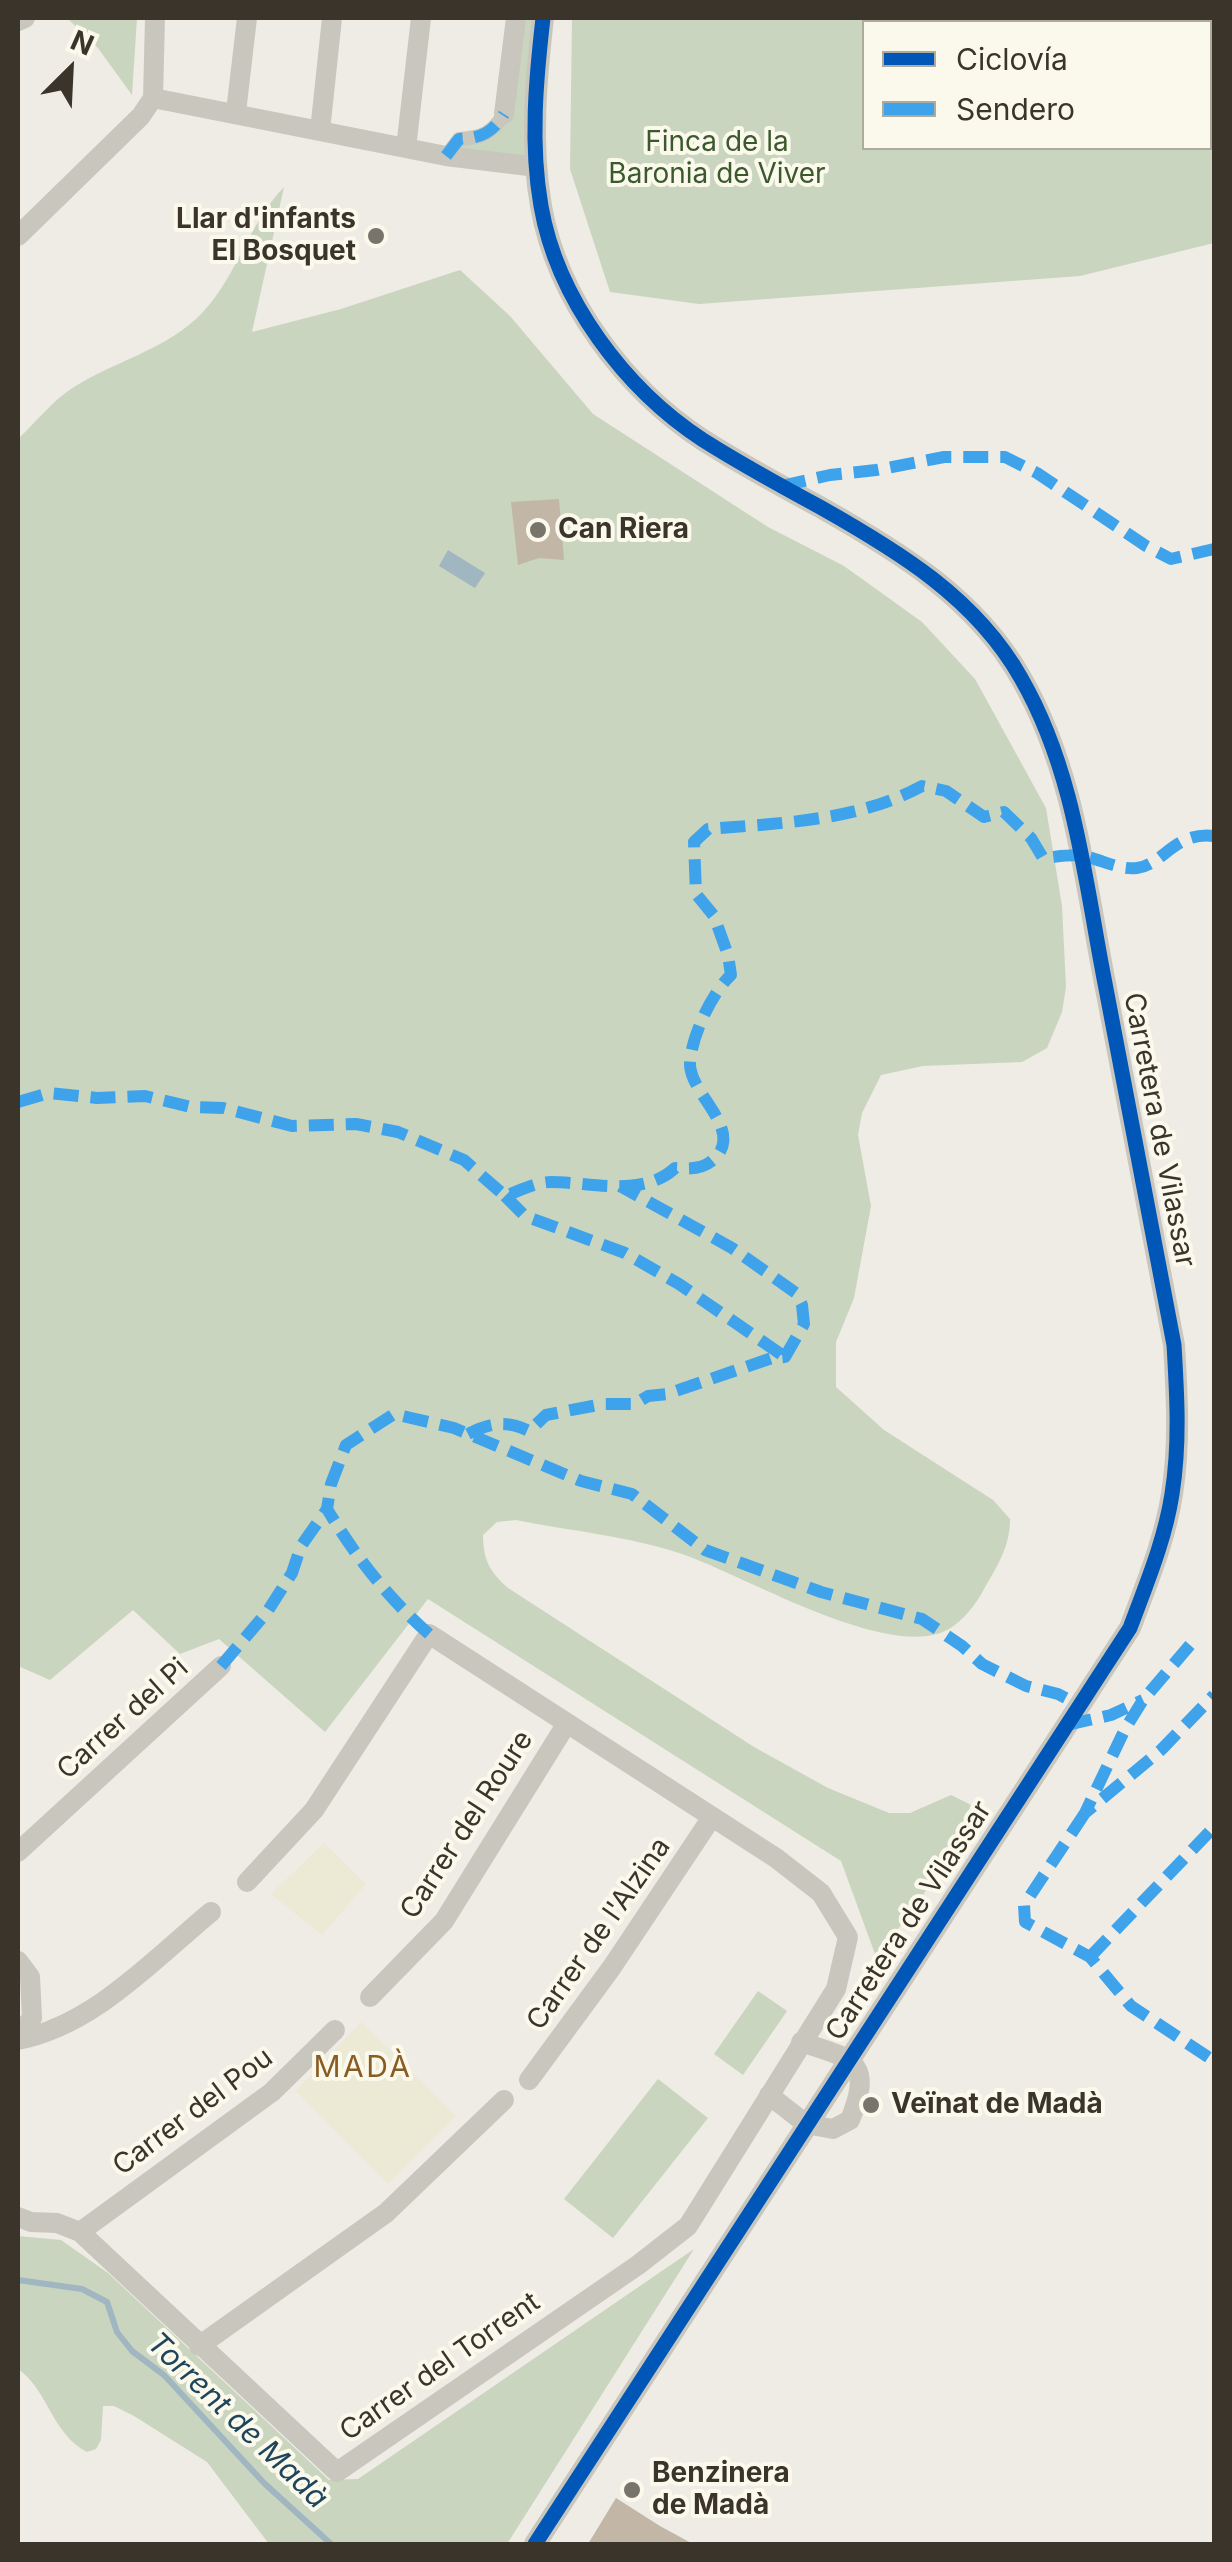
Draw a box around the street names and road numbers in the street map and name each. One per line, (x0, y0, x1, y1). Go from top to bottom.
street label: Carretera de Vilassar (1116, 990, 1202, 1270)
street label: Carrer del Pi (51, 1651, 195, 1787)
street label: Carrer del Roure (394, 1725, 540, 1925)
street label: Carretera de Vilassar (819, 1795, 999, 2047)
street label: Carrer de l'Alzina (520, 1831, 678, 2037)
street label: Carrer del Pou (107, 2041, 279, 2183)
street label: Carrer del Torrent (334, 2286, 546, 2448)

